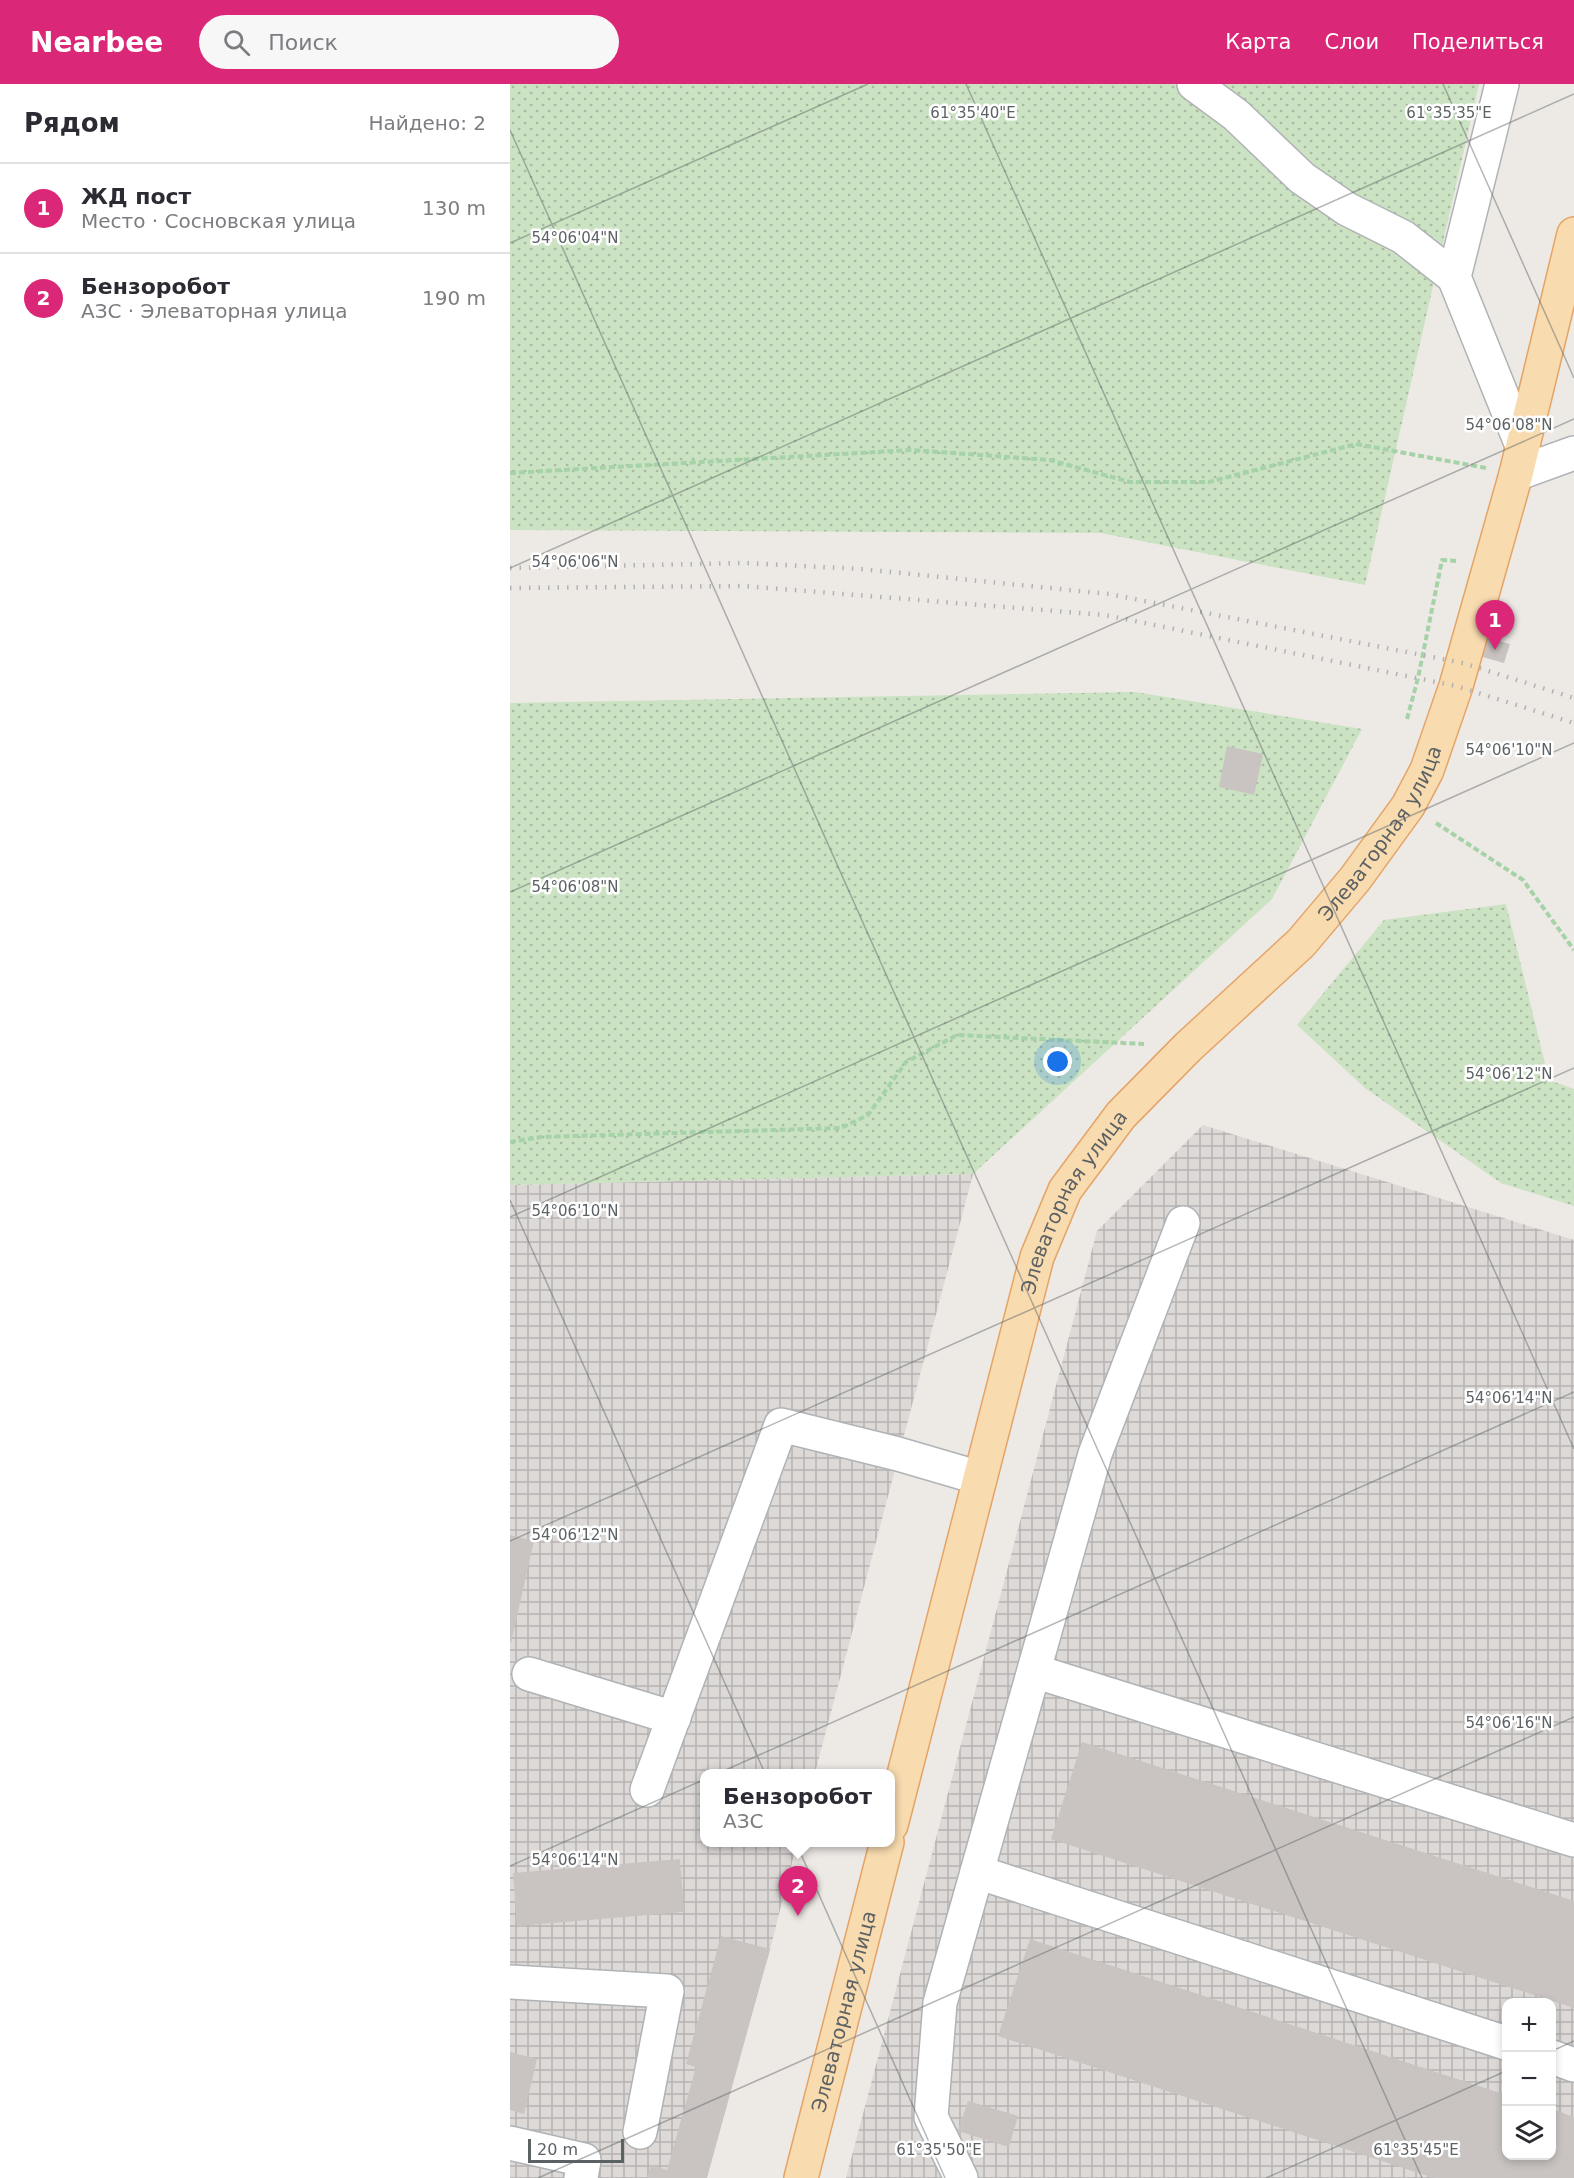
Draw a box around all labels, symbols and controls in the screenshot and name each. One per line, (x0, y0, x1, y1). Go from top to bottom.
search box (199, 15, 619, 69)
text: Nearbee (30, 26, 163, 59)
icon: search (220, 26, 253, 59)
text: Поиск (268, 30, 338, 55)
text: Карта (1225, 30, 1291, 54)
text: Слои (1324, 30, 1379, 54)
text: Поделиться (1412, 30, 1544, 54)
text: 61°35'40"E (930, 104, 1016, 122)
text: 61°35'35"E (1406, 104, 1492, 122)
text: Рядом (24, 108, 120, 138)
text: Найдено: 2 (368, 111, 486, 135)
text: ЖД пост (81, 184, 191, 209)
text: 1 (37, 196, 50, 220)
text: 130 m (422, 196, 486, 220)
text: Место · Сосновская улица (81, 209, 356, 233)
text: 54°06'04"N (531, 229, 619, 247)
text: Бензоробот (81, 274, 230, 299)
text: 2 (37, 286, 50, 310)
text: 190 m (422, 286, 486, 310)
text: АЗС · Элеваторная улица (81, 299, 347, 323)
text: 54°06'08"N (1465, 416, 1553, 434)
text: 54°06'06"N (531, 553, 619, 571)
pin: 1 (1476, 600, 1514, 650)
text: 54°06'10"N (1465, 741, 1553, 759)
street label: Элеваторная улица (1313, 742, 1447, 926)
text: 54°06'08"N (531, 878, 619, 896)
your location (1043, 1047, 1072, 1076)
text: 54°06'12"N (1465, 1065, 1553, 1083)
street label: Элеваторная улица (1016, 1106, 1132, 1297)
text: 54°06'10"N (531, 1202, 619, 1220)
text: 54°06'14"N (1465, 1389, 1553, 1407)
text: 54°06'12"N (531, 1526, 619, 1544)
text: 54°06'16"N (1465, 1714, 1553, 1732)
popup (700, 1769, 895, 1847)
text: Бензоробот (723, 1784, 872, 1809)
text: АЗС (723, 1809, 764, 1833)
text: 54°06'14"N (531, 1851, 619, 1869)
pin: 2 (778, 1866, 818, 1916)
street label: Элеваторная улица (806, 1908, 881, 2115)
map controls (1502, 1998, 1556, 2160)
button: + (1502, 1998, 1556, 2052)
button: − (1502, 2052, 1556, 2106)
button: layers (1502, 2106, 1556, 2160)
scale bar (528, 2136, 624, 2164)
text: 20 m (537, 2140, 578, 2159)
text: 61°35'50"E (896, 2141, 982, 2159)
text: 61°35'45"E (1373, 2141, 1459, 2159)

